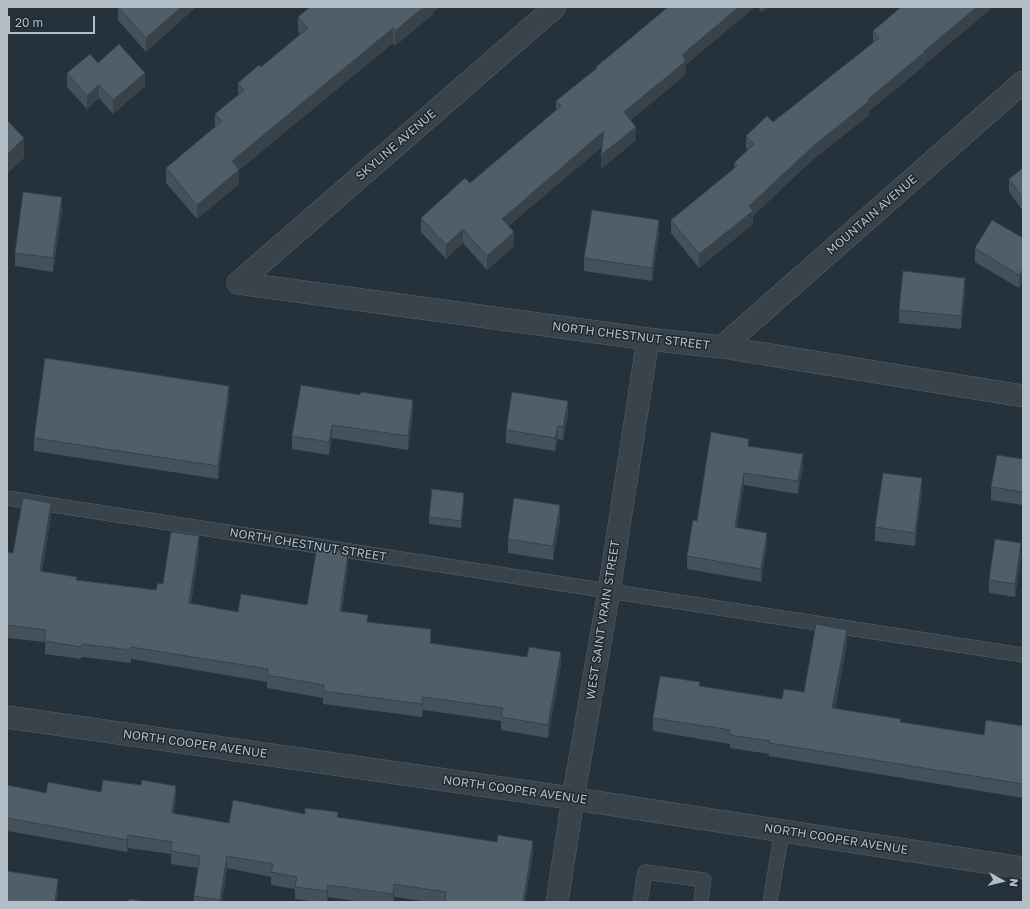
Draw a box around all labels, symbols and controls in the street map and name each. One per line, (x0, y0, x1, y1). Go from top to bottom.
scale bar (10, 8, 97, 34)
text: 20 m (15, 15, 43, 30)
street label: SKYLINE AVENUE (353, 106, 439, 184)
street label: MOUNTAIN AVENUE (824, 172, 920, 258)
street label: NORTH CHESTNUT STREET (551, 319, 711, 353)
street label: NORTH CHESTNUT STREET (228, 525, 388, 565)
street label: WEST SAINT VRAIN STREET (583, 539, 623, 701)
street label: NORTH COOPER AVENUE (122, 727, 268, 761)
street label: NORTH COOPER AVENUE (442, 773, 588, 807)
street label: NORTH COOPER AVENUE (763, 821, 909, 857)
north arrow (982, 861, 1022, 901)
text: N (1007, 878, 1021, 888)

